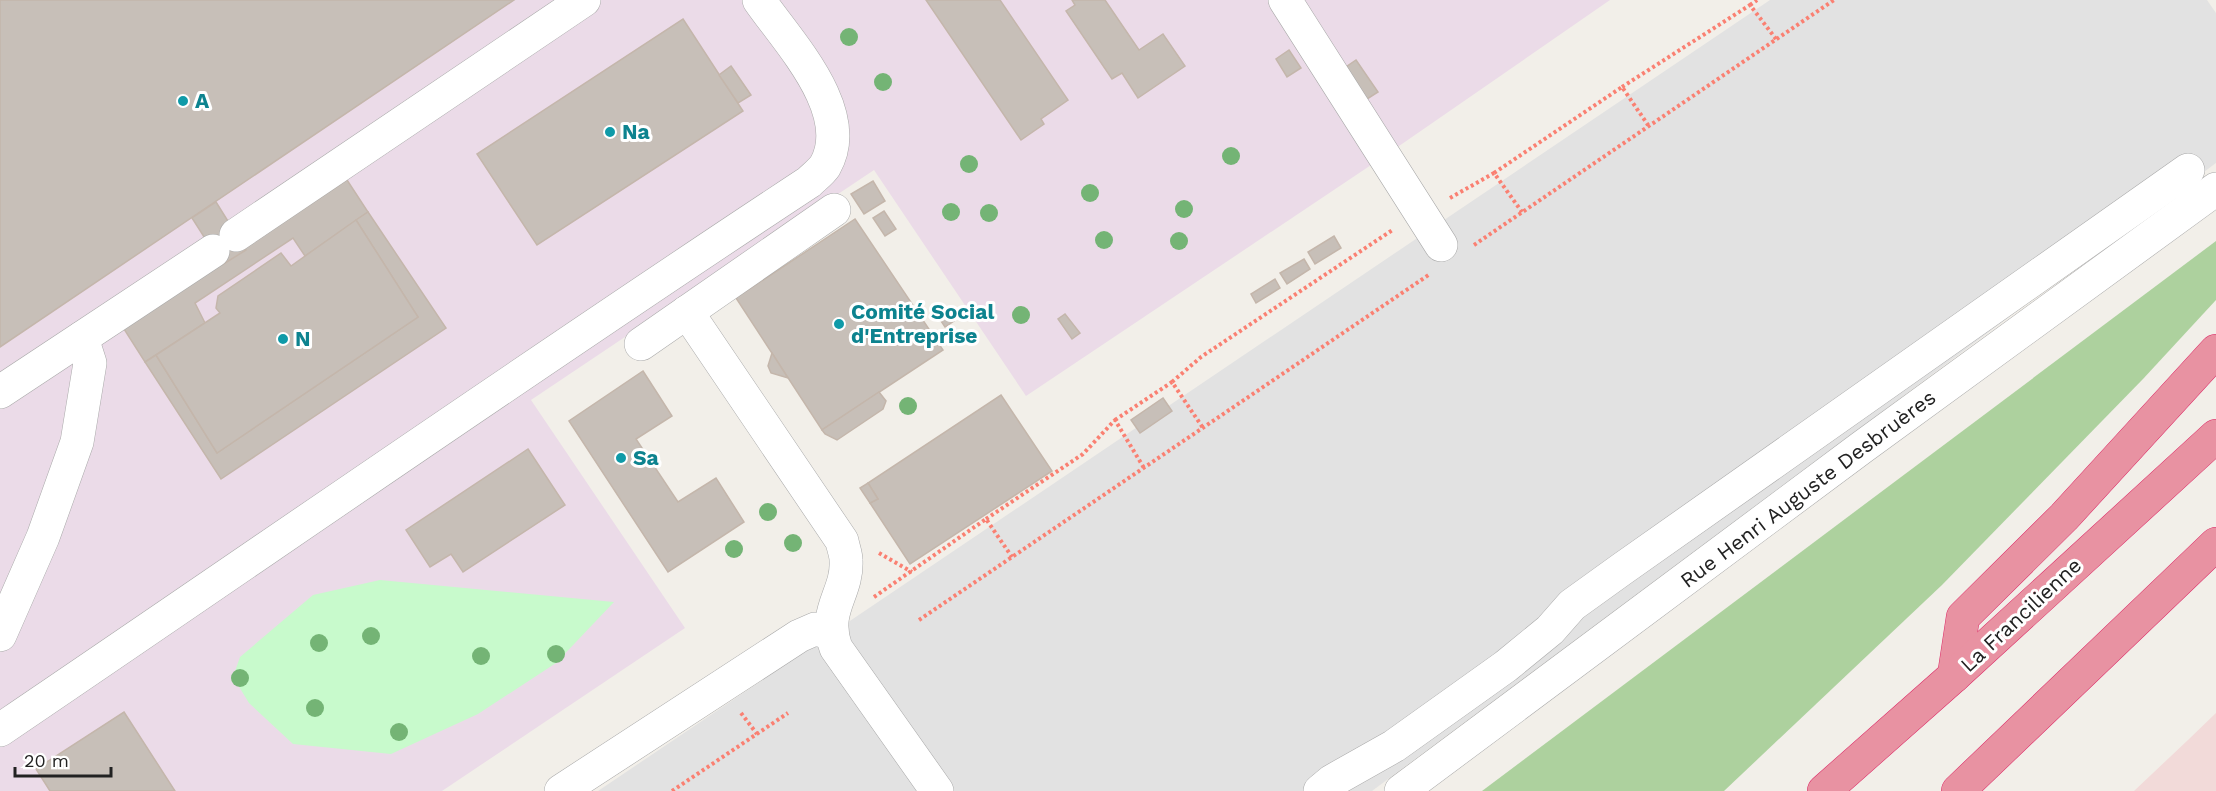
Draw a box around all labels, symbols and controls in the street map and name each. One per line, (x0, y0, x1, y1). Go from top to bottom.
place label: A (195, 88, 210, 113)
marker: A (176, 94, 190, 108)
place label: Na (622, 119, 651, 144)
marker: Na (603, 125, 617, 139)
place label: Comité Social d'Entreprise (851, 299, 994, 348)
marker: Comité Social d'Entreprise (832, 317, 846, 331)
place label: N (295, 326, 311, 351)
marker: N (276, 332, 290, 346)
street label: Rue Henri Auguste Desbruères (1675, 384, 1940, 593)
place label: Sa (633, 445, 659, 470)
marker: Sa (614, 451, 628, 465)
street label: La Francilienne (1955, 552, 2086, 677)
scale bar (15, 740, 111, 778)
text: 20 m (24, 750, 69, 771)

